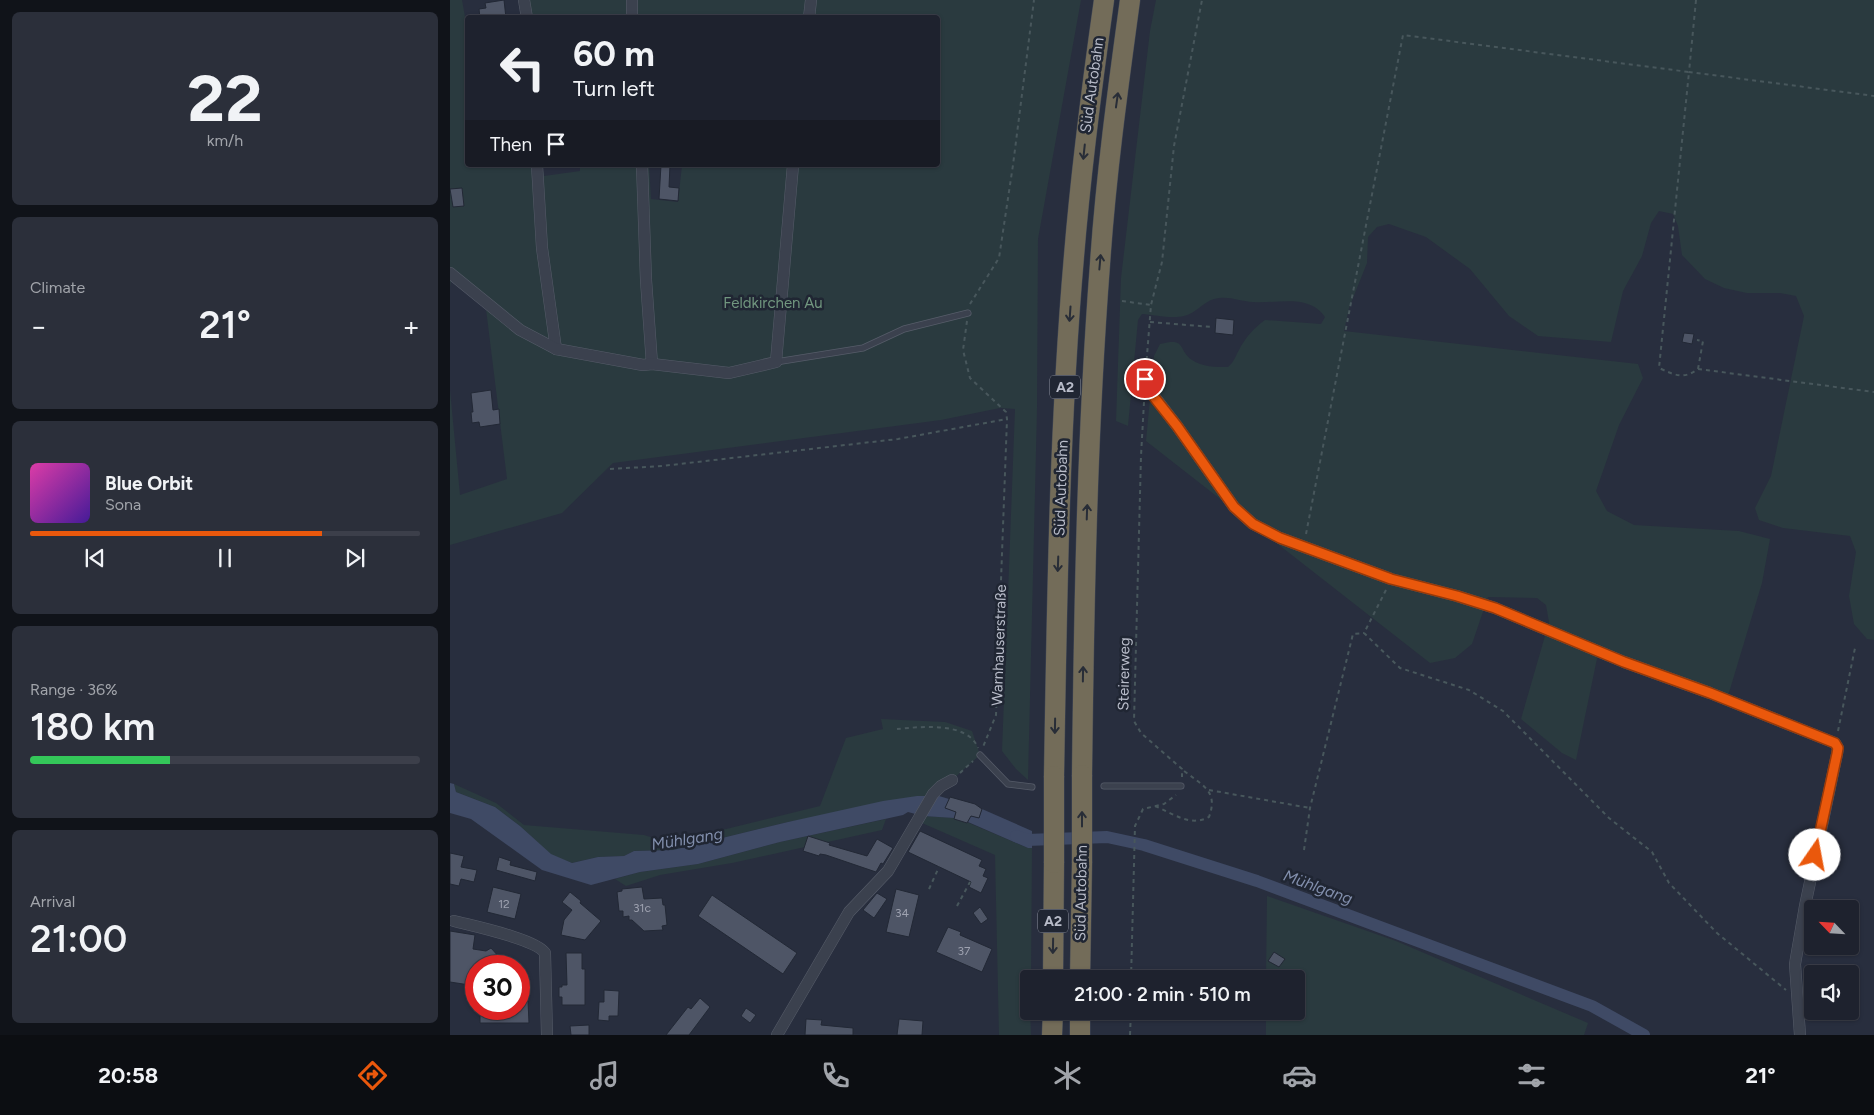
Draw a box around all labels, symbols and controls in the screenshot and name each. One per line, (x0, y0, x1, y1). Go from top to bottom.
text: 60 m (573, 33, 655, 75)
icon: left (490, 35, 555, 100)
street label: Süd Autobahn (1076, 36, 1108, 134)
text: 22 (187, 59, 263, 137)
text: Turn left (573, 75, 655, 102)
one-way arrow (1112, 93, 1122, 109)
icon: arrive (542, 130, 570, 158)
text: km/h (207, 131, 243, 150)
text: Then (490, 133, 532, 156)
one-way arrow (1079, 144, 1089, 160)
one-way arrow (1095, 254, 1105, 270)
text: Climate (30, 278, 85, 297)
park label: Feldkirchen Au (723, 294, 823, 312)
text: 21° (199, 302, 251, 348)
one-way arrow (1065, 306, 1074, 322)
text: − (30, 309, 47, 343)
text: + (403, 309, 420, 343)
pin (1124, 358, 1166, 400)
icon: arrive (1131, 365, 1159, 393)
road number: A2 (1050, 376, 1080, 398)
street label: Süd Autobahn (1050, 440, 1072, 536)
text: Blue Orbit (105, 472, 193, 495)
text: Sona (105, 495, 141, 514)
one-way arrow (1082, 504, 1092, 520)
icon: previous (81, 544, 109, 572)
icon: pause (211, 544, 239, 572)
icon: next (341, 544, 369, 572)
one-way arrow (1054, 556, 1063, 572)
street label: Warnhauserstraße (988, 584, 1010, 706)
street label: Steirerweg (1114, 637, 1134, 711)
one-way arrow (1078, 666, 1088, 682)
text: Range · 36% (30, 680, 118, 699)
text: 180 km (30, 704, 155, 750)
one-way arrow (1050, 718, 1060, 734)
one-way arrow (1077, 811, 1087, 828)
water label: Mühlgang (650, 824, 724, 854)
position arrow (1788, 828, 1840, 880)
street label: Süd Autobahn (1071, 845, 1091, 941)
water label: Mühlgang (1281, 866, 1355, 908)
text: Arrival (30, 892, 75, 911)
house number: 12 (498, 897, 510, 911)
north arrow (1804, 900, 1859, 955)
map controls (1804, 900, 1859, 1020)
house number: 31c (633, 901, 651, 915)
house number: 34 (895, 906, 910, 920)
road number: A2 (1038, 909, 1068, 932)
text: 21:00 (30, 916, 127, 962)
one-way arrow (1048, 938, 1058, 954)
house number: 37 (958, 944, 971, 958)
speed limit sign: 30 (465, 955, 530, 1020)
button: sound (1804, 965, 1859, 1020)
text: 21:00 · 2 min · 510 m (1074, 983, 1251, 1006)
icon: directions (355, 1058, 390, 1093)
icon: music (587, 1058, 622, 1093)
icon: phone (818, 1058, 853, 1093)
icon: climate (1050, 1058, 1085, 1093)
icon: car (1282, 1058, 1317, 1093)
icon: filters (1514, 1058, 1549, 1093)
text: 20:58 (98, 1062, 158, 1089)
text: 21° (1745, 1062, 1776, 1089)

